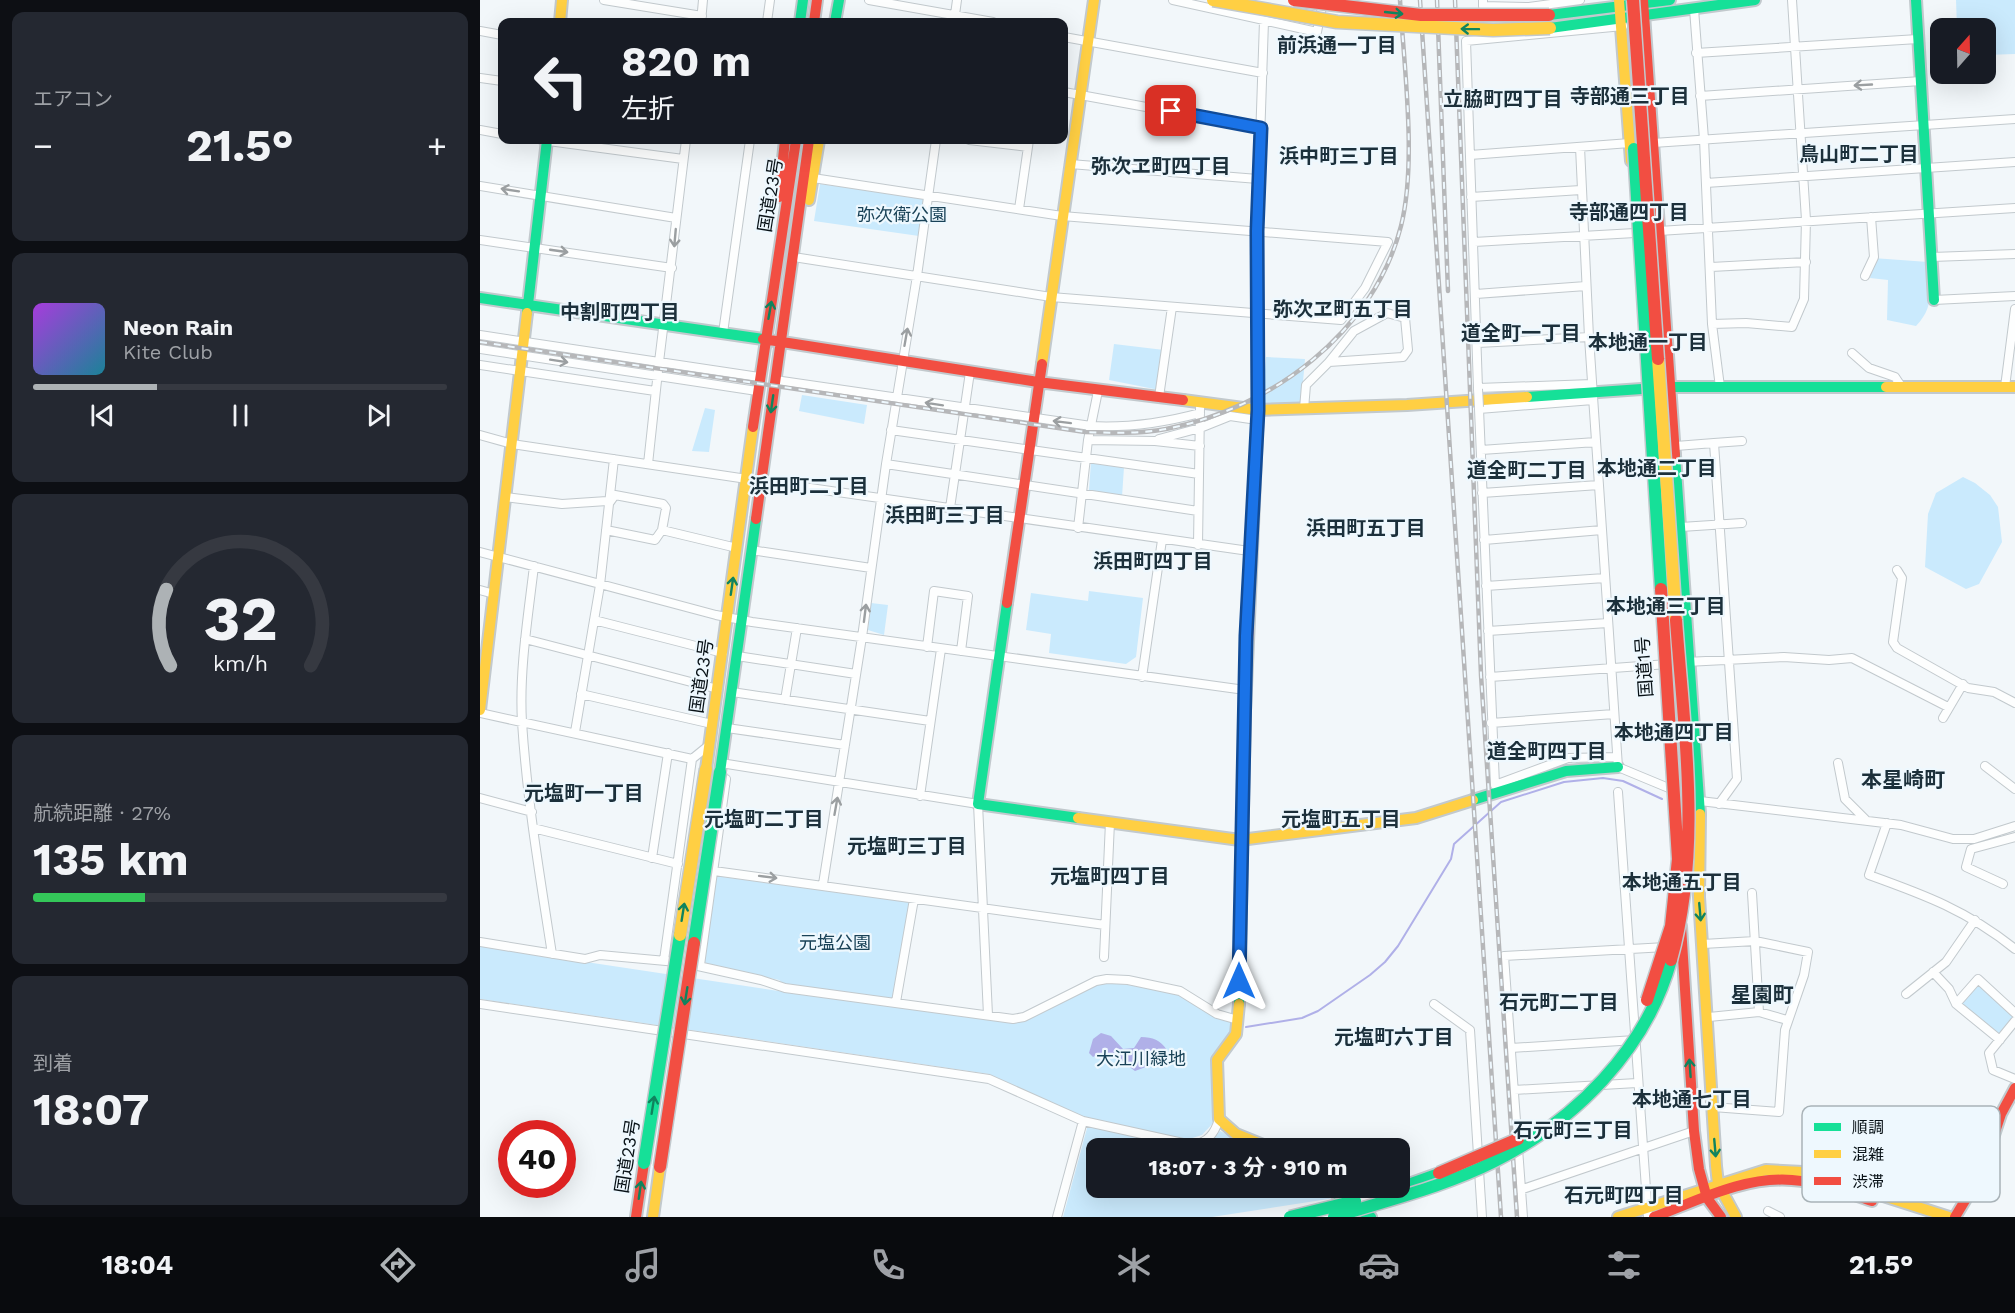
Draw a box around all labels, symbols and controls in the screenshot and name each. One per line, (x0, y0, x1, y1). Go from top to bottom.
one-way arrow (1383, 8, 1403, 19)
north arrow (1930, 18, 1996, 84)
map controls (1930, 18, 1996, 84)
one-way arrow (1461, 24, 1481, 35)
district label: 前浜通一丁目 (1277, 33, 1397, 57)
text: 820 m (621, 37, 751, 86)
icon: left (522, 42, 600, 120)
one-way arrow (1853, 79, 1873, 90)
district label: 寺部通三丁目 (1570, 84, 1690, 108)
pin (1145, 85, 1196, 136)
text: エアコン (33, 87, 113, 111)
district label: 立脇町四丁目 (1443, 87, 1563, 111)
text: 左折 (621, 93, 675, 125)
icon: arrive (1154, 94, 1187, 127)
text: 21.5° (186, 119, 294, 172)
text: − (33, 126, 53, 165)
text: + (427, 126, 447, 165)
district label: 鳥山町二丁目 (1799, 142, 1919, 166)
district label: 浜中町三丁目 (1279, 144, 1399, 168)
district label: 弥次ヱ町四丁目 (1091, 154, 1231, 178)
street label: 国道23号 (754, 156, 786, 234)
one-way arrow (501, 185, 521, 196)
district label: 寺部通四丁目 (1569, 200, 1689, 224)
park label: 弥次衛公園 (857, 204, 947, 225)
one-way arrow (669, 228, 680, 248)
one-way arrow (548, 246, 568, 257)
district label: 弥次ヱ町五丁目 (1273, 297, 1413, 321)
district label: 中割町四丁目 (560, 300, 680, 324)
one-way arrow (764, 301, 775, 320)
text: Neon Rain (123, 315, 233, 340)
district label: 道全町一丁目 (1461, 321, 1581, 345)
one-way arrow (901, 328, 912, 347)
district label: 本地通一丁目 (1588, 330, 1708, 354)
text: Kite Club (123, 340, 213, 364)
one-way arrow (548, 356, 568, 367)
one-way arrow (766, 394, 777, 414)
one-way arrow (924, 398, 944, 409)
icon: previous (86, 399, 119, 432)
icon: pause (224, 399, 257, 432)
icon: next (362, 399, 395, 432)
one-way arrow (1053, 417, 1072, 428)
district label: 本地通二丁目 (1597, 456, 1717, 480)
district label: 道全町二丁目 (1467, 458, 1587, 482)
district label: 浜田町二丁目 (749, 474, 869, 498)
district label: 浜田町三丁目 (885, 503, 1005, 527)
district label: 浜田町五丁目 (1306, 516, 1426, 540)
district label: 浜田町四丁目 (1093, 549, 1213, 573)
one-way arrow (727, 577, 738, 597)
text: 32 (203, 582, 277, 655)
district label: 本地通三丁目 (1606, 594, 1726, 618)
one-way arrow (860, 603, 871, 623)
street label: 国道1号 (1631, 636, 1657, 698)
street label: 国道23号 (685, 637, 717, 715)
text: km/h (212, 651, 268, 676)
district label: 本地通四丁目 (1614, 720, 1734, 744)
district label: 道全町四丁目 (1487, 739, 1607, 763)
district label: 本星崎町 (1861, 767, 1945, 792)
district label: 元塩町一丁目 (524, 781, 644, 805)
one-way arrow (831, 796, 842, 816)
text: 航続距離 · 27% (33, 801, 171, 825)
district label: 元塩町二丁目 (704, 807, 824, 831)
district label: 元塩町五丁目 (1281, 807, 1401, 831)
text: 135 km (33, 833, 189, 886)
district label: 元塩町三丁目 (847, 834, 967, 858)
district label: 元塩町四丁目 (1050, 864, 1170, 888)
district label: 本地通五丁目 (1622, 870, 1742, 894)
one-way arrow (758, 872, 778, 883)
one-way arrow (1695, 901, 1706, 921)
one-way arrow (678, 903, 689, 923)
park label: 元塩公園 (799, 932, 871, 953)
position arrow (1207, 949, 1271, 1013)
district label: 星園町 (1731, 982, 1794, 1007)
one-way arrow (681, 985, 692, 1005)
district label: 石元町二丁目 (1499, 990, 1619, 1014)
district label: 元塩町六丁目 (1334, 1025, 1454, 1049)
park label: 大江川緑地 (1096, 1048, 1186, 1069)
text: 到着 (33, 1051, 73, 1075)
one-way arrow (1684, 1059, 1695, 1079)
text: 18:07 (33, 1083, 149, 1136)
district label: 本地通七丁目 (1632, 1087, 1752, 1111)
one-way arrow (648, 1096, 659, 1115)
legend (1802, 1106, 2000, 1202)
street label: 国道23号 (611, 1117, 643, 1195)
district label: 石元町三丁目 (1513, 1118, 1633, 1142)
text: 順調 (1852, 1118, 1884, 1137)
speed limit sign: 40 (498, 1120, 576, 1198)
one-way arrow (1710, 1138, 1721, 1158)
text: 混雑 (1852, 1145, 1884, 1164)
text: 18:07 · 3 分 · 910 m (1148, 1155, 1348, 1180)
text: 渋滞 (1852, 1172, 1884, 1191)
one-way arrow (635, 1180, 646, 1200)
district label: 石元町四丁目 (1564, 1183, 1684, 1207)
icon: directions (377, 1244, 419, 1286)
icon: music (622, 1244, 664, 1286)
icon: phone (867, 1244, 909, 1286)
icon: climate (1113, 1244, 1155, 1286)
icon: car (1358, 1244, 1400, 1286)
icon: filters (1603, 1244, 1645, 1286)
text: 18:04 (102, 1249, 173, 1281)
text: 21.5° (1849, 1249, 1913, 1281)

